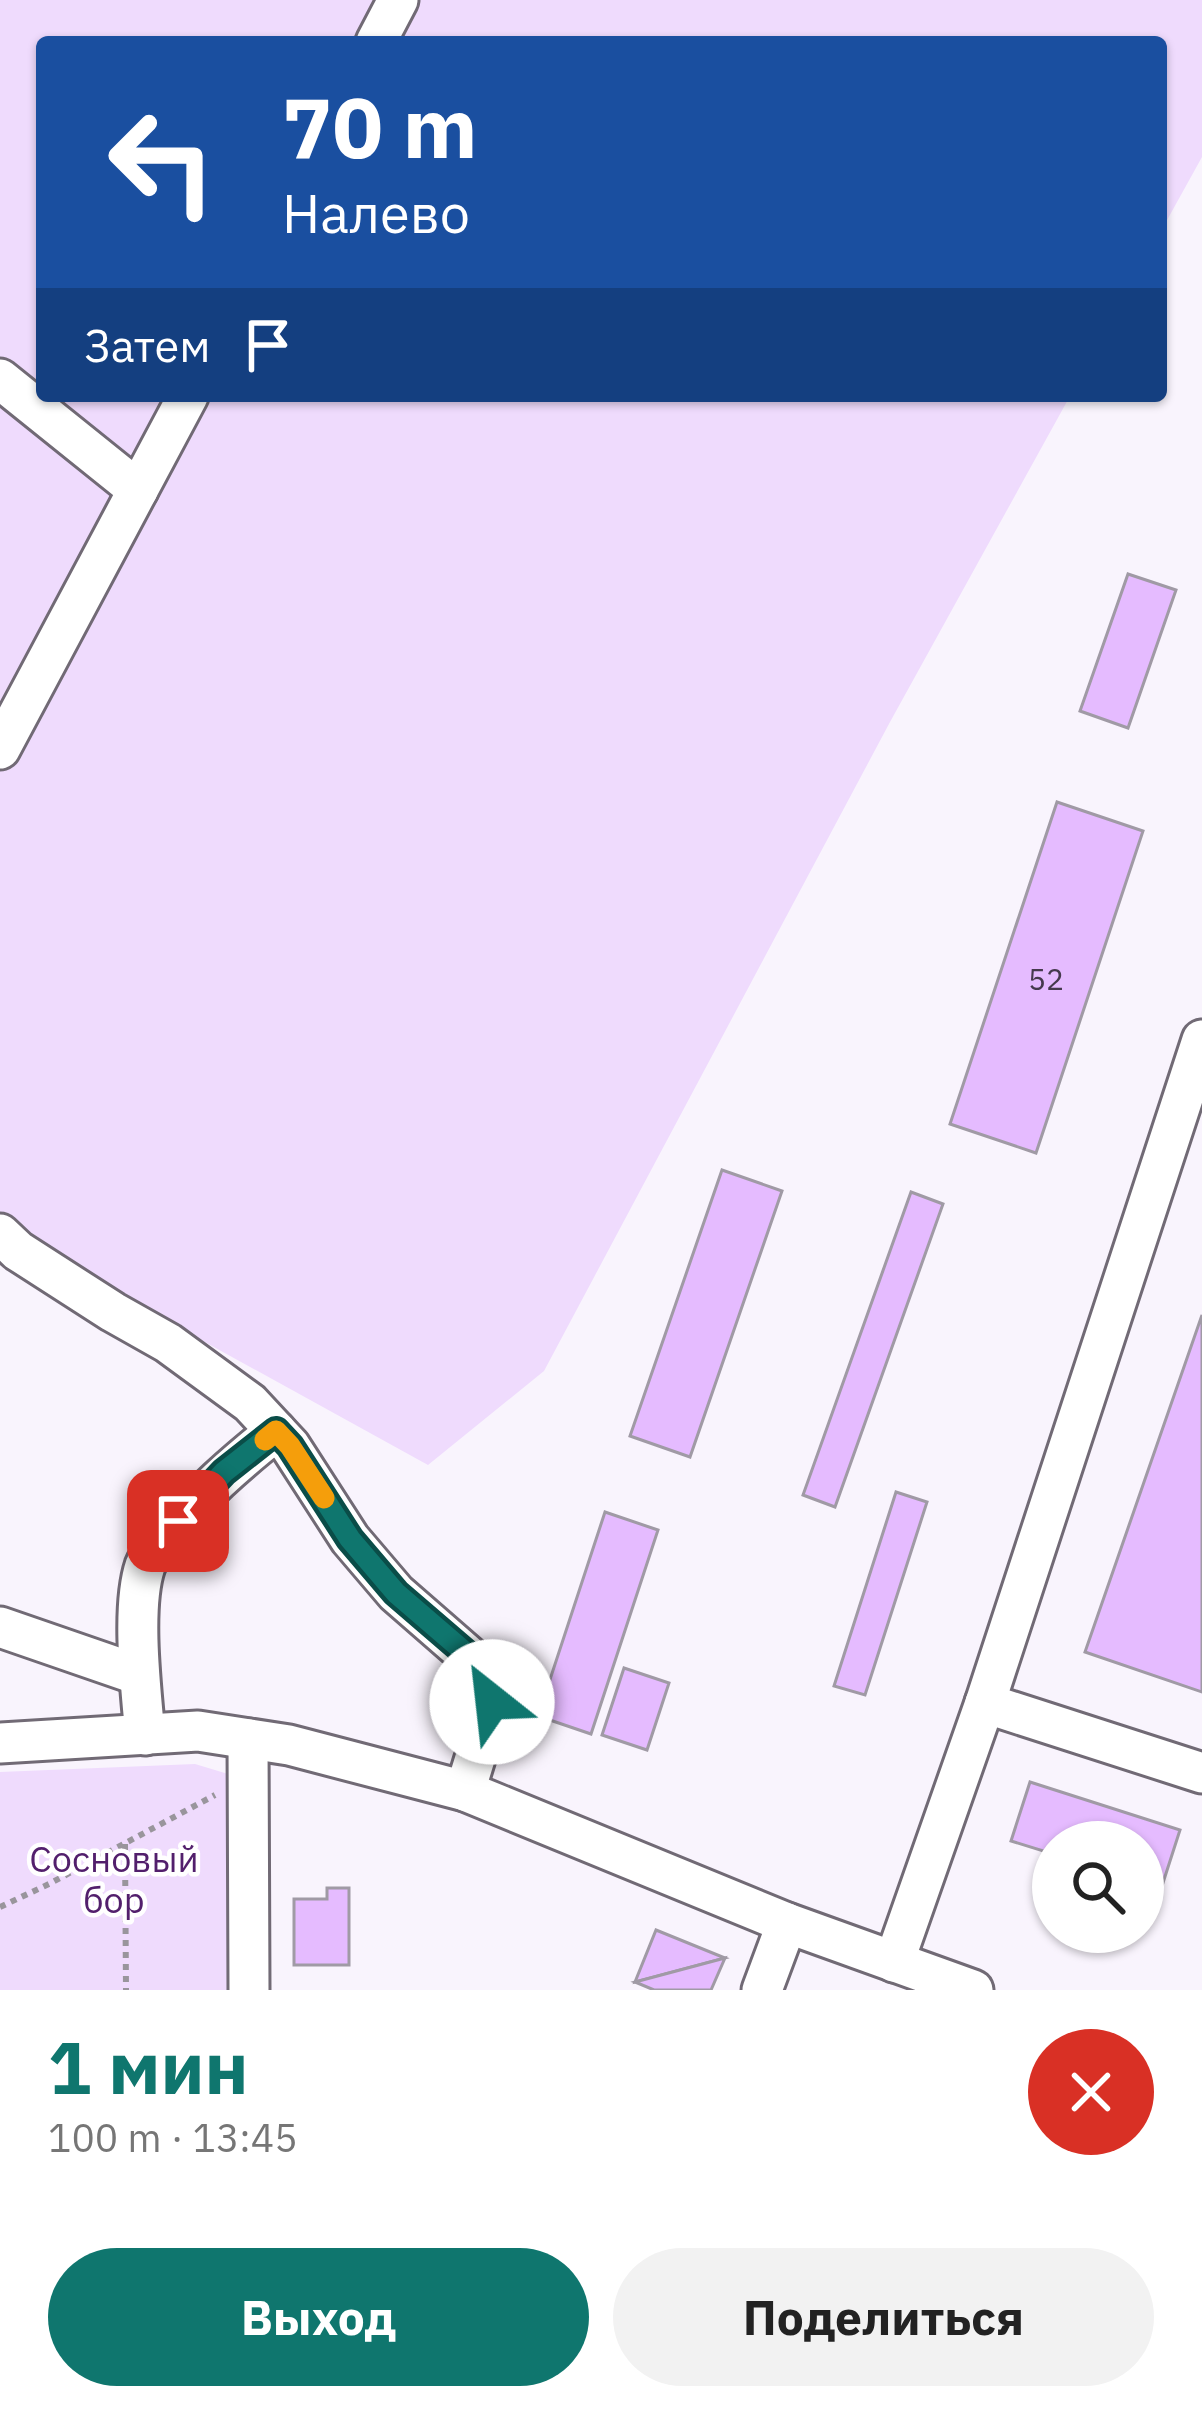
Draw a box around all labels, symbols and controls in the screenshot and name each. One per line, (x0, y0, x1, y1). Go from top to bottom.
text: 70 m (282, 72, 478, 181)
icon: left (84, 84, 240, 240)
text: Налево (282, 178, 470, 248)
icon: arrive (235, 312, 301, 378)
text: Затем (84, 316, 211, 374)
house number: 52 (1028, 959, 1064, 998)
pin (127, 1470, 229, 1572)
icon: arrive (145, 1488, 211, 1554)
position arrow (429, 1639, 555, 1765)
map controls (1032, 1821, 1164, 1953)
button: search (1032, 1821, 1164, 1953)
park label: Сосновый бор (29, 1835, 199, 1923)
text: 1 мин (48, 2020, 249, 2114)
button: close (1028, 2029, 1154, 2155)
text: 100 m · 13:45 (48, 2112, 298, 2163)
button: Выход (48, 2248, 589, 2386)
button: Поделиться (613, 2248, 1154, 2386)

